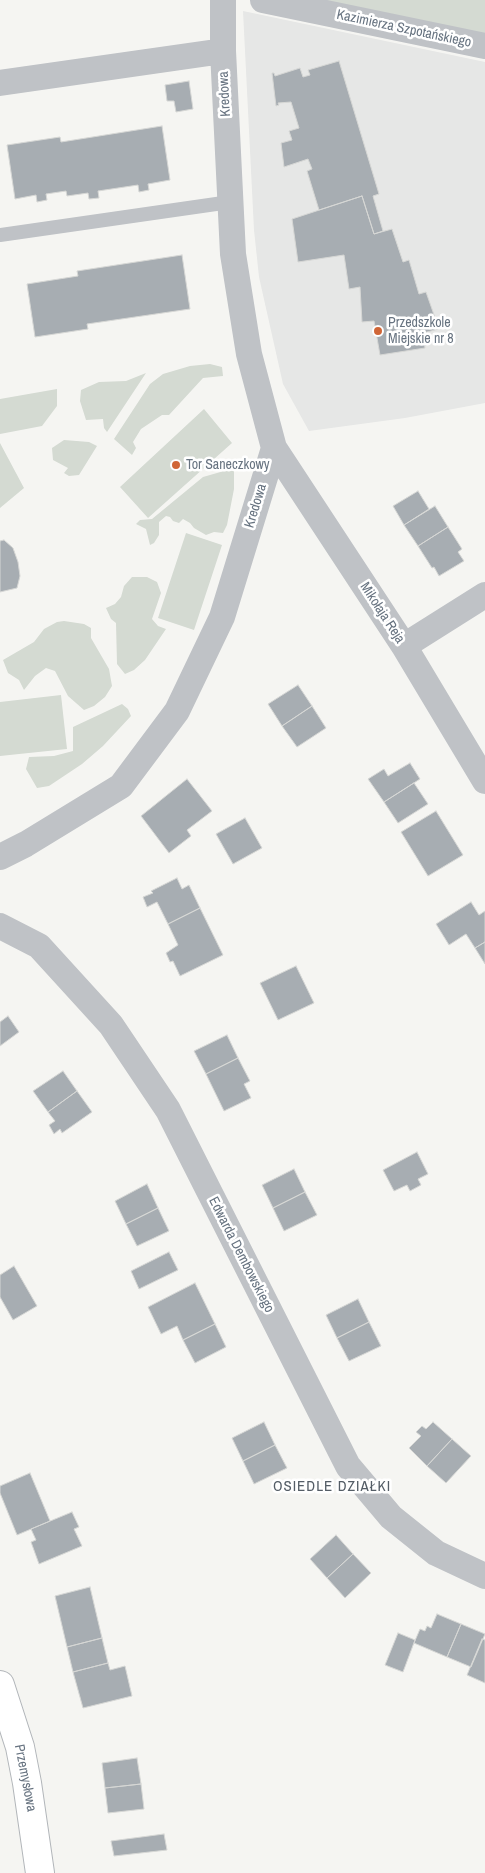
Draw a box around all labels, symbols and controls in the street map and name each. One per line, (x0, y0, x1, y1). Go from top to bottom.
street label: Kazimierza Szpotańskiego (335, 7, 473, 51)
street label: Kredowa (215, 71, 235, 117)
place label: Przedszkole Miejskie nr 8 (388, 315, 454, 348)
marker: Przedszkole Miejskie nr 8 (372, 325, 384, 337)
place label: Tor Saneczkowy (186, 457, 270, 473)
marker: Tor Saneczkowy (170, 459, 182, 471)
street label: Kredowa (241, 482, 271, 530)
street label: Mikołaja Reja (356, 579, 408, 647)
street label: Edwarda Dembowskiego (205, 1194, 277, 1316)
district label: OSIEDLE DZIAŁKI (271, 1478, 393, 1496)
street label: Przemysłowa (10, 1743, 40, 1813)

